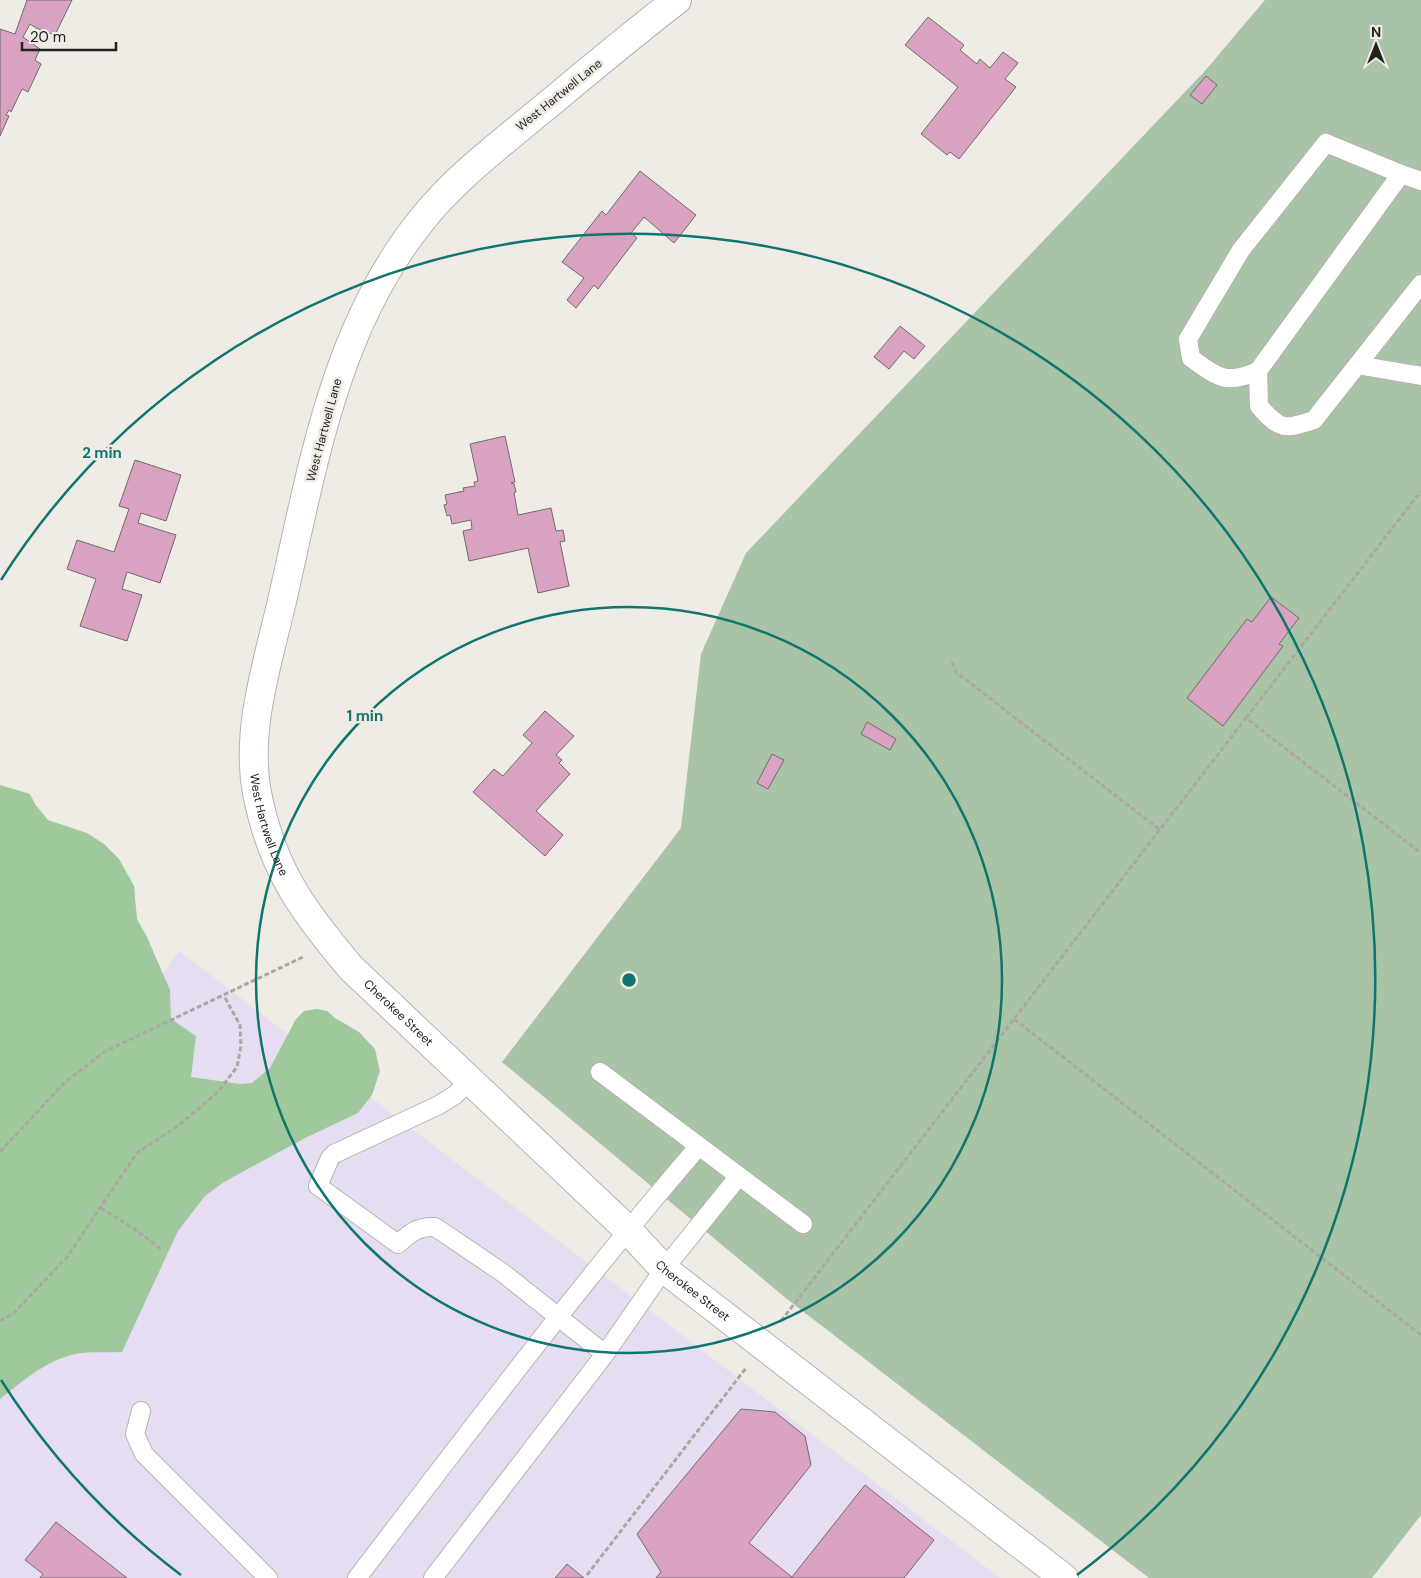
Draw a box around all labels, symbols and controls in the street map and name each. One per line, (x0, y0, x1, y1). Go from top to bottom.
scale bar (22, 20, 116, 52)
north arrow (1351, 20, 1401, 70)
text: N (1371, 23, 1381, 41)
text: 20 m (30, 27, 66, 47)
street label: West Hartwell Lane (513, 55, 605, 135)
street label: West Hartwell Lane (303, 376, 346, 483)
text: 2 min (82, 443, 122, 463)
text: 1 min (347, 706, 383, 726)
street label: West Hartwell Lane (246, 773, 292, 879)
centre of rings (620, 971, 638, 989)
street label: Cherokee Street (360, 976, 437, 1050)
street label: Cherokee Street (652, 1257, 733, 1325)

